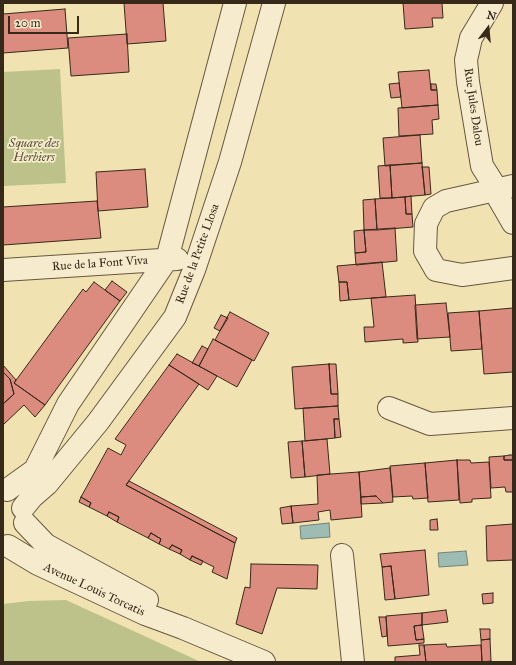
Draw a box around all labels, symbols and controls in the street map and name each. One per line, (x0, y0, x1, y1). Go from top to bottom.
scale bar (10, 8, 81, 34)
north arrow (468, 8, 508, 48)
text: N (485, 8, 498, 24)
text: 20 m (15, 16, 41, 30)
street label: Rue Jules Dalou (460, 67, 486, 147)
park label: Square des Herbiers (9, 137, 59, 165)
street label: Rue de la Petite Llosa (173, 202, 223, 306)
street label: Rue de la Font Viva (52, 253, 148, 275)
street label: Avenue Louis Torcatis (41, 560, 147, 620)

